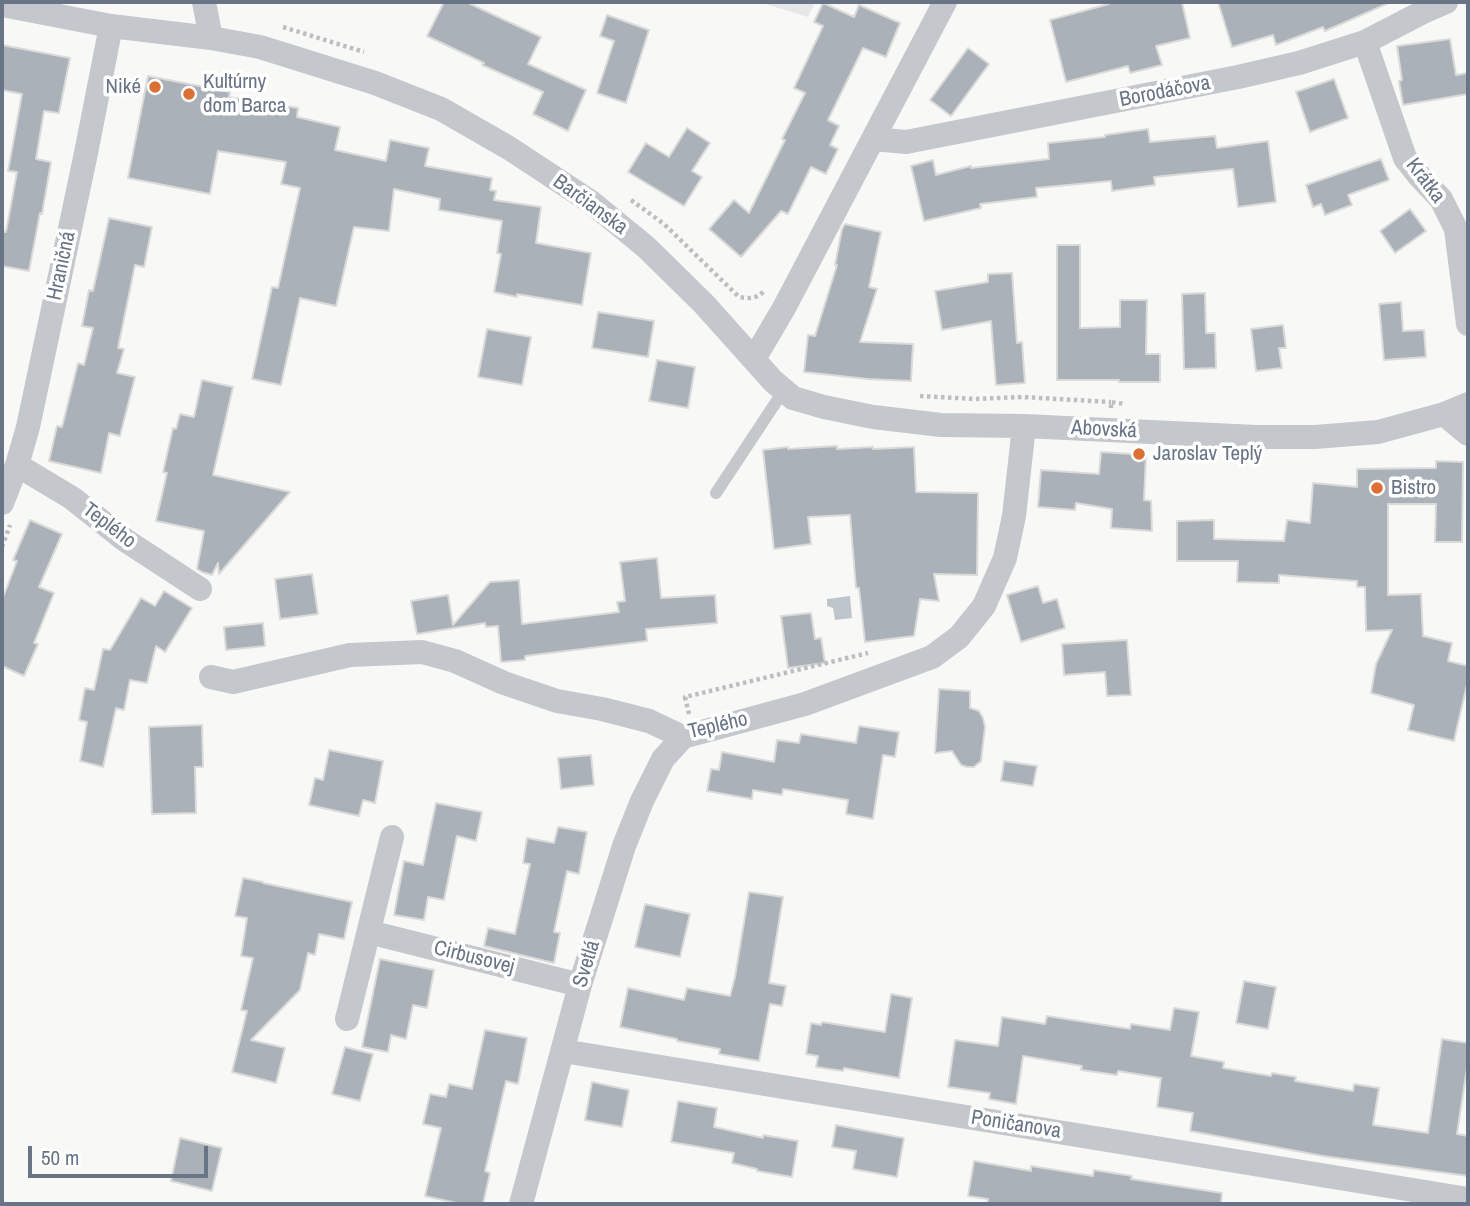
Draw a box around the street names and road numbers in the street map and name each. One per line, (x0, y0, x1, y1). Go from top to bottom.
street label: Borodáčova (1117, 71, 1213, 113)
street label: Krátka (1400, 154, 1450, 208)
street label: Barčianska (548, 169, 632, 241)
street label: Hraničná (42, 229, 82, 303)
street label: Abovská (1070, 416, 1138, 444)
street label: Teplého (77, 498, 141, 554)
street label: Teplého (686, 707, 750, 745)
street label: Cirbusovej (431, 936, 517, 980)
street label: Svetlá (568, 937, 606, 991)
street label: Poničanova (969, 1105, 1063, 1145)

